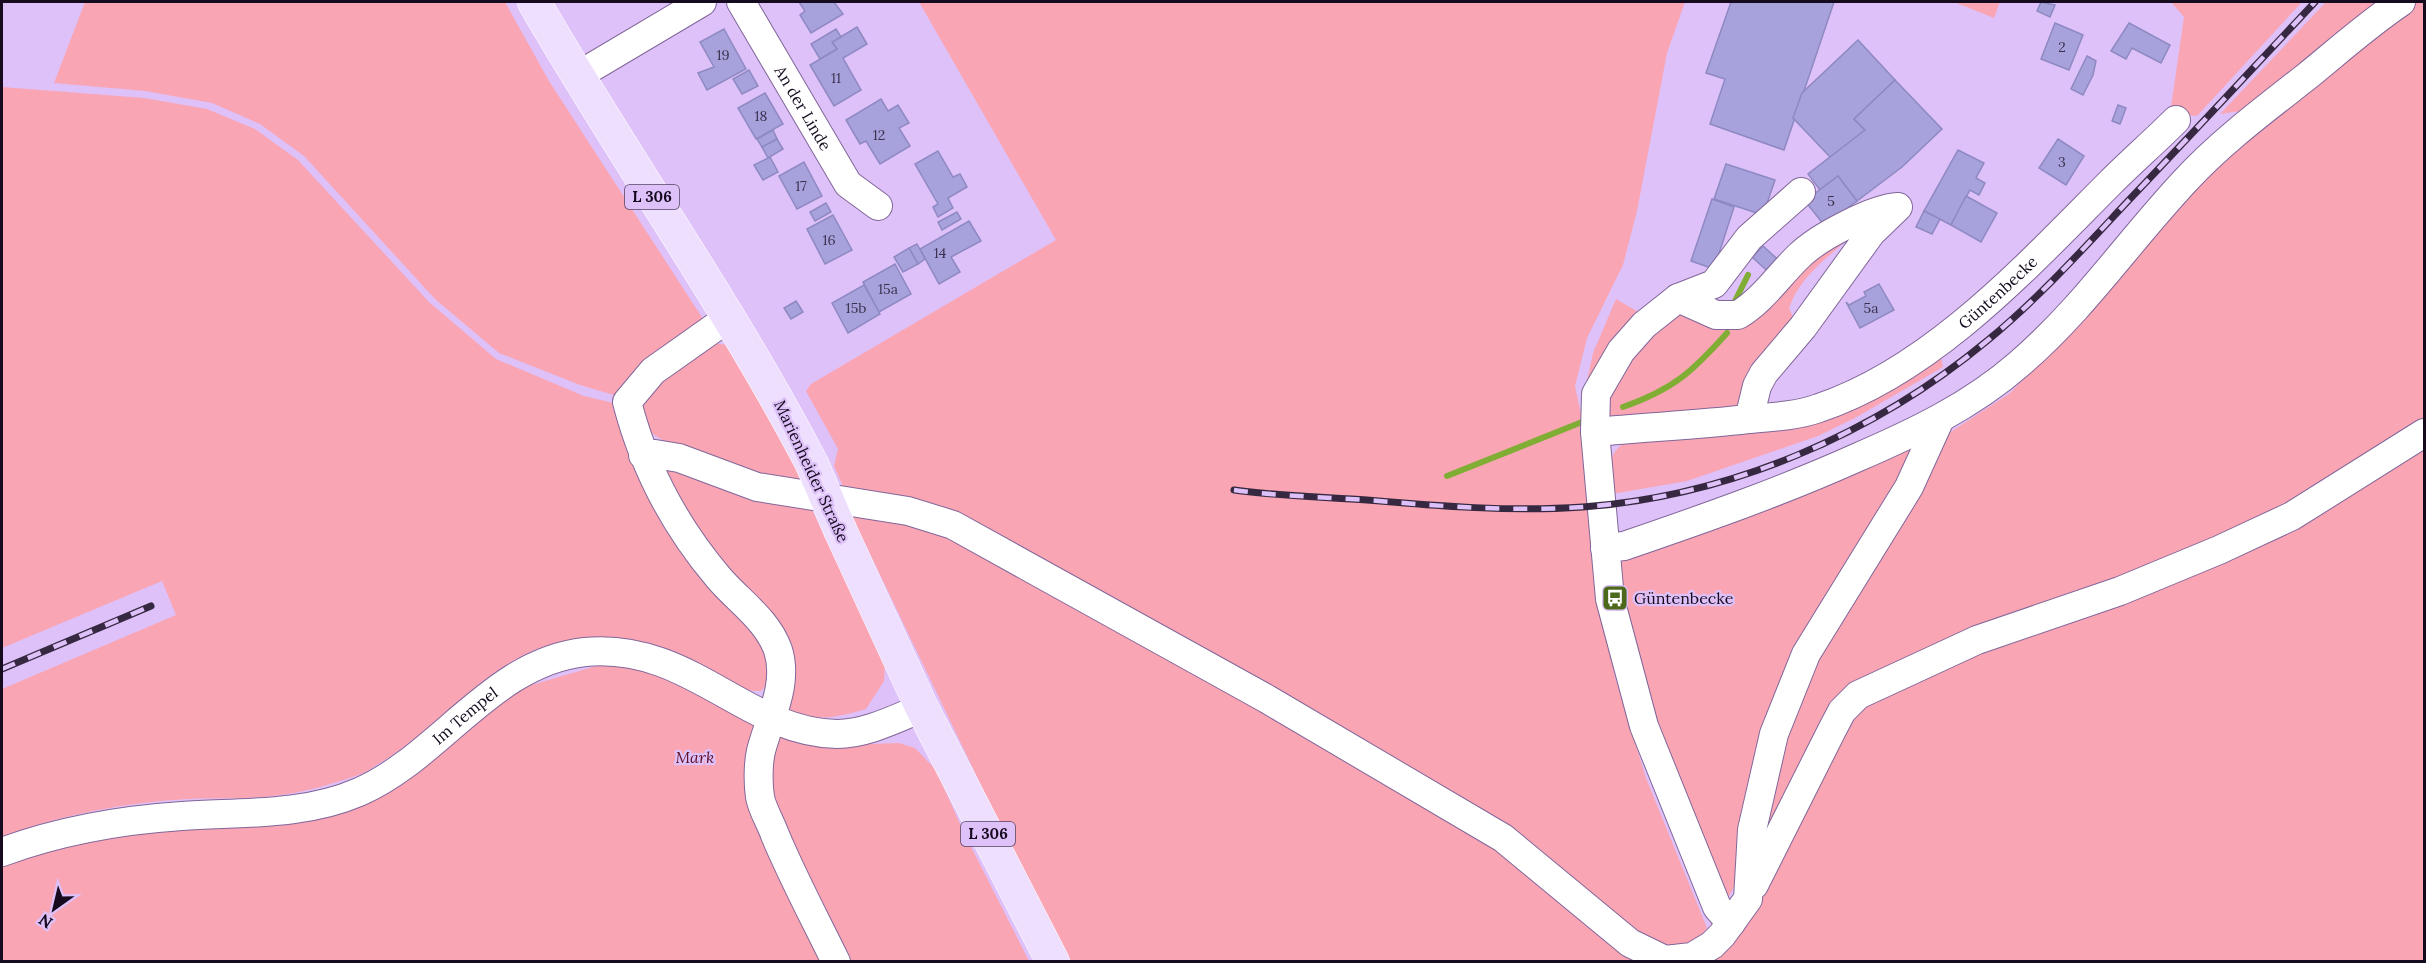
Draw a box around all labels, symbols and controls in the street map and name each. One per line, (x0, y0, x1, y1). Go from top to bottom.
house number: 2 (2058, 38, 2066, 56)
house number: 19 (716, 46, 730, 64)
street label: An der Linde (770, 61, 836, 154)
house number: 11 (831, 69, 841, 87)
house number: 18 (755, 107, 768, 125)
house number: 12 (873, 126, 885, 144)
house number: 3 (2058, 153, 2066, 171)
house number: 17 (795, 177, 807, 195)
road number: L 306 (625, 185, 679, 209)
house number: 5 (1827, 192, 1835, 210)
house number: 16 (822, 231, 836, 249)
house number: 14 (934, 244, 947, 262)
street label: Güntenbecke (1954, 251, 2042, 333)
house number: 15a (878, 280, 898, 298)
house number: 15b (846, 299, 866, 317)
house number: 5a (1864, 299, 1878, 317)
street label: Marienheider Straße (770, 397, 854, 546)
bus stop icon: Güntenbecke (1600, 583, 1630, 613)
place label: Güntenbecke (1634, 588, 1734, 608)
street label: Im Tempel (428, 682, 501, 748)
park label: Mark (676, 747, 714, 767)
road number: L 306 (961, 822, 1015, 846)
north arrow (24, 879, 84, 939)
text: N (35, 910, 56, 933)

